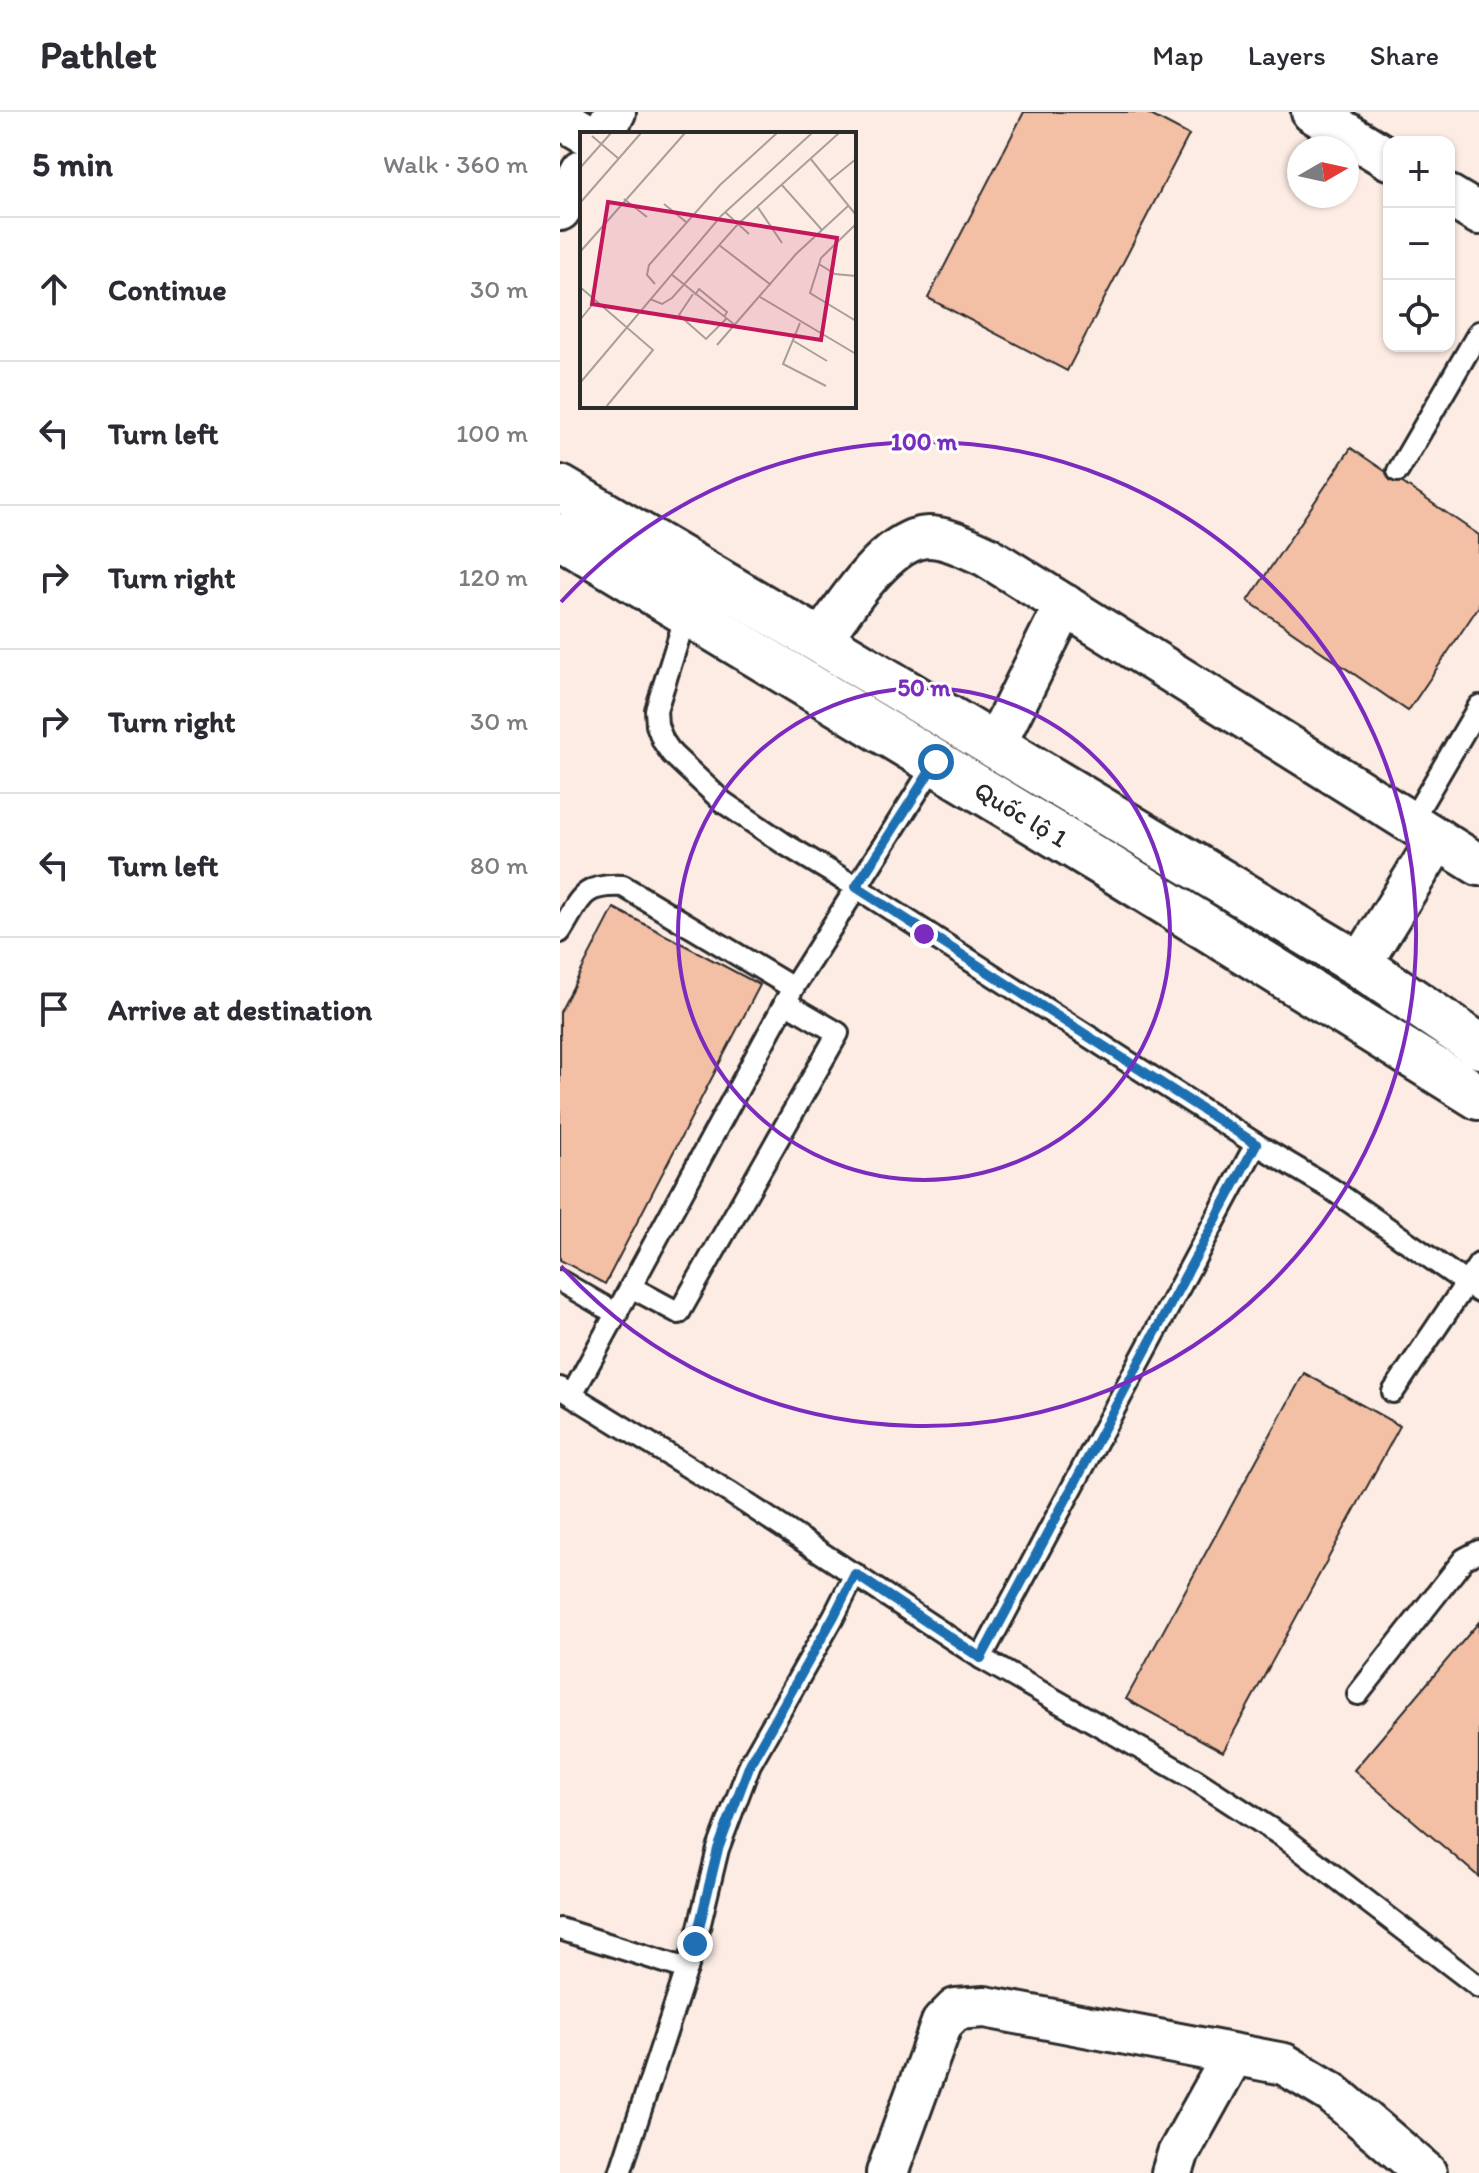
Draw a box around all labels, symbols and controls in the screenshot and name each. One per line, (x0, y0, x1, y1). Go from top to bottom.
text: Pathlet (40, 32, 157, 78)
text: Map (1152, 38, 1204, 72)
text: Layers (1248, 38, 1326, 72)
text: Share (1370, 38, 1439, 72)
inset map (580, 132, 856, 408)
north arrow (1287, 136, 1359, 208)
map controls (1383, 136, 1455, 352)
button: + (1383, 136, 1455, 208)
text: 5 min (32, 144, 113, 185)
text: Walk · 360 m (383, 148, 528, 180)
button: − (1383, 208, 1455, 280)
icon: ahead (32, 267, 76, 311)
text: Continue (108, 271, 227, 308)
text: 30 m (470, 273, 528, 305)
button: locate (1383, 280, 1455, 352)
icon: left (32, 411, 76, 455)
text: Turn left (108, 415, 219, 452)
text: 100 m (456, 417, 528, 449)
text: 100 m (891, 427, 958, 456)
icon: right (32, 555, 76, 599)
text: Turn right (108, 559, 236, 596)
text: 120 m (459, 561, 528, 593)
text: 50 m (898, 673, 951, 702)
icon: right (32, 699, 76, 743)
text: Turn right (108, 703, 236, 740)
text: 30 m (470, 705, 528, 737)
route start (918, 744, 954, 780)
street label: Quốc lộ 1 (969, 774, 1073, 854)
icon: left (32, 843, 76, 887)
text: Turn left (108, 847, 219, 884)
text: 80 m (470, 849, 528, 881)
centre of rings (910, 920, 938, 948)
icon: arrive (32, 987, 76, 1031)
text: Arrive at destination (108, 991, 372, 1028)
route end (677, 1926, 713, 1962)

